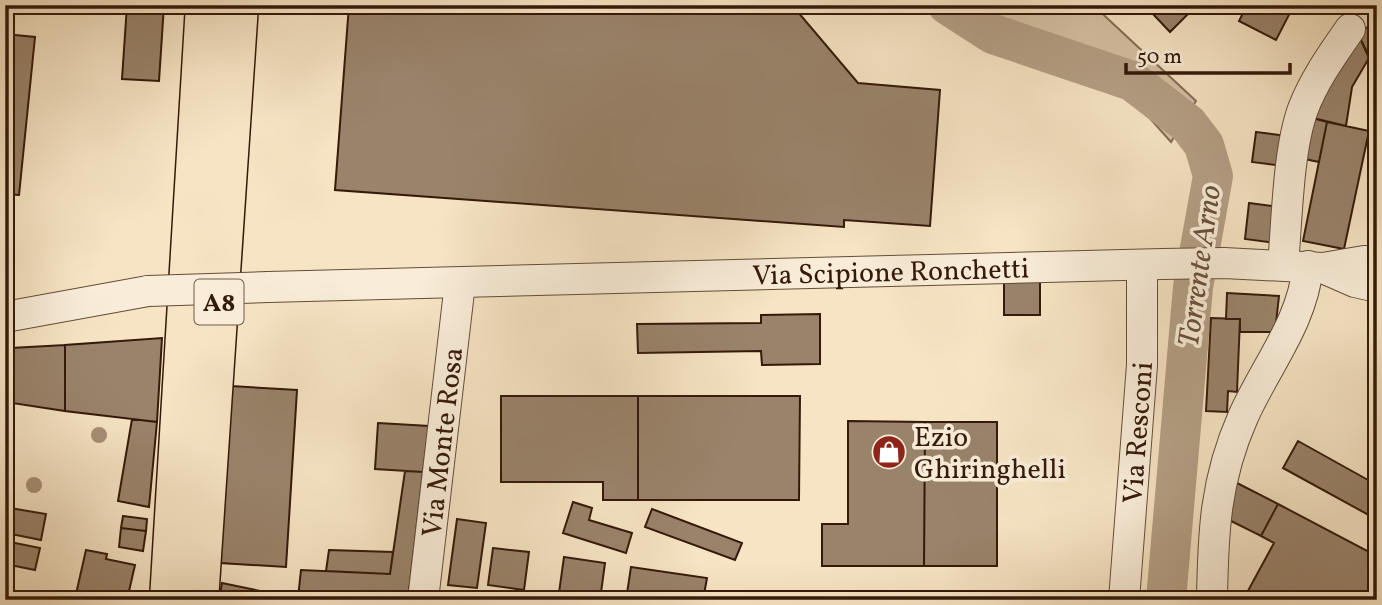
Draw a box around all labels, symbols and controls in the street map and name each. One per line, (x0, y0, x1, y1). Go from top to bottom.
scale bar (1126, 32, 1291, 76)
text: 50 m (1137, 43, 1182, 72)
water label: Torrente Arno (1169, 182, 1233, 350)
street label: Via Scipione Ronchetti (752, 250, 1030, 297)
road number: A8 (194, 280, 244, 324)
street label: Via Monte Rosa (413, 345, 474, 539)
street label: Via Resconi (1114, 360, 1164, 505)
place label: Ezio Ghiringhelli (914, 419, 1066, 490)
shop icon: Ezio Ghiringhelli (870, 433, 908, 471)

